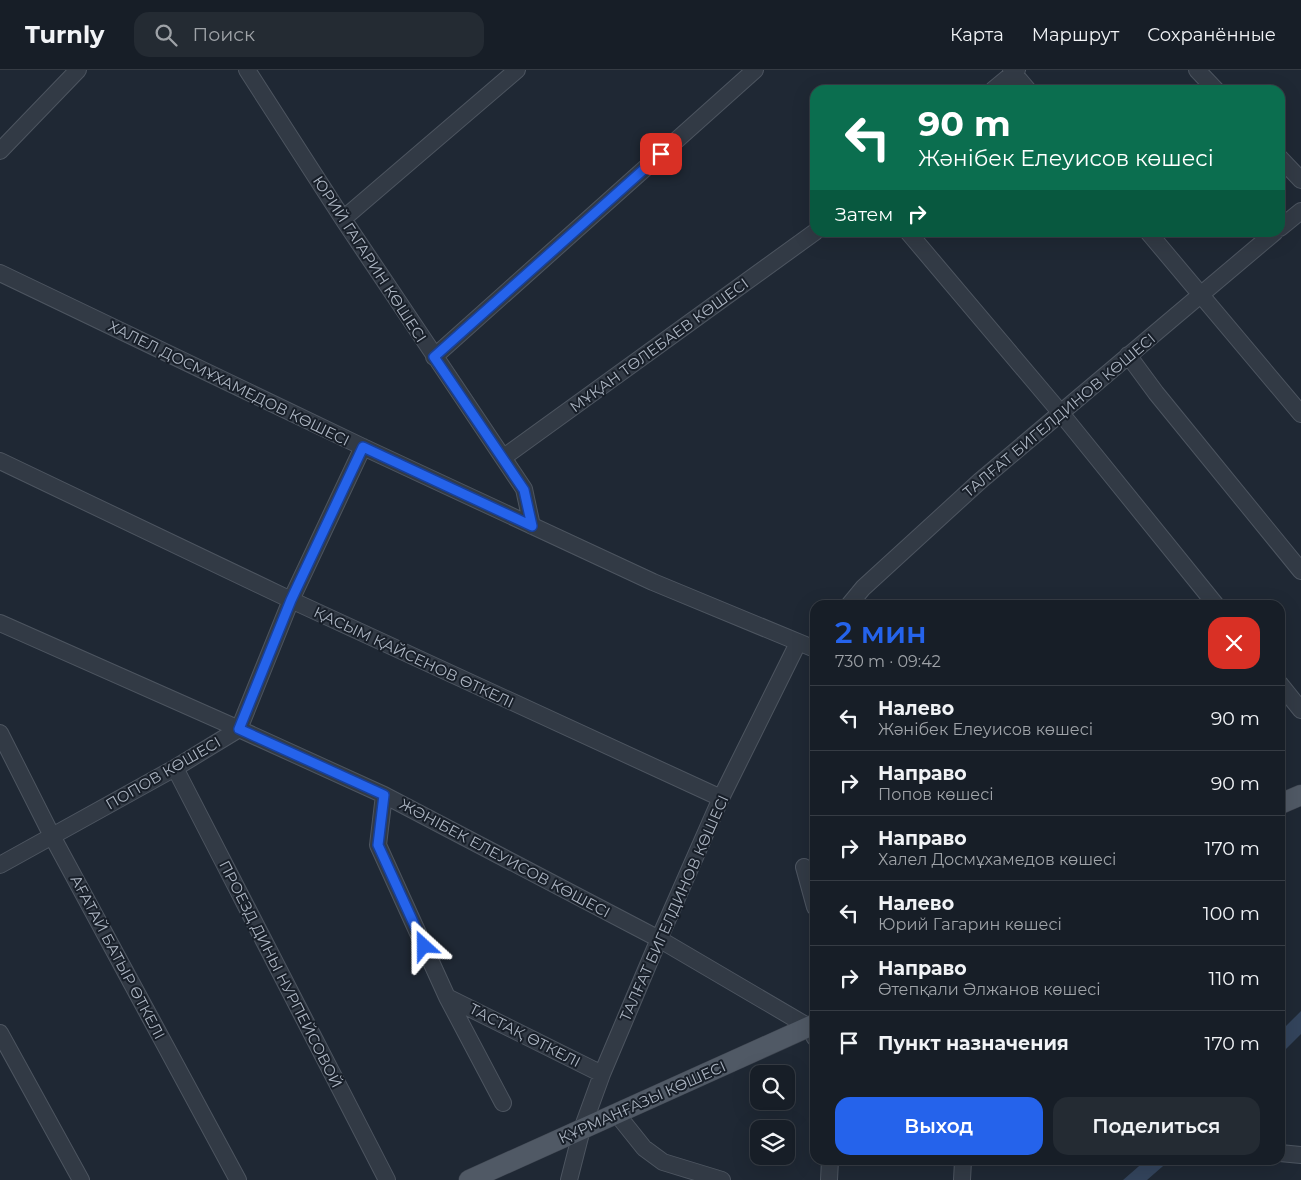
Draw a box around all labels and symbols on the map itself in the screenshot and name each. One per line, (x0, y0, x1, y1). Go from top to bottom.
pin (640, 133, 682, 175)
street label: ЮРИЙ ГАГАРИН КӨШЕСІ (309, 172, 431, 346)
street label: МҰҚАН ТӨЛЕБАЕВ КӨШЕСІ (566, 274, 752, 416)
street label: ХАЛЕЛ ДОСМҰХАМЕДОВ КӨШЕСІ (105, 316, 353, 450)
street label: ТАЛҒАТ БИГЕЛДИНОВ КӨШЕСІ (959, 329, 1159, 501)
street label: ҚАСЫМ ҚАЙСЕНОВ ӨТКЕЛІ (311, 602, 517, 712)
street label: ПОПОВ КӨШЕСІ (102, 732, 224, 814)
street label: ТАЛҒАТ БИГЕЛДИНОВ КӨШЕСІ (615, 792, 733, 1024)
street label: ЖӘНІБЕК ЕЛЕУИСОВ КӨШЕСІ (396, 794, 614, 922)
street label: ПРОЕЗД ДИНЫ НУРПЕЙСОВОЙ (215, 857, 347, 1091)
street label: АҒАТАЙ БАТЫР ӨТКЕЛІ (66, 871, 170, 1043)
position arrow (397, 919, 449, 971)
street label: ТАСТАҚ ӨТКЕЛІ (466, 999, 584, 1071)
street label: ҚҰРМАНҒАЗЫ КӨШЕСІ (555, 1057, 729, 1147)

